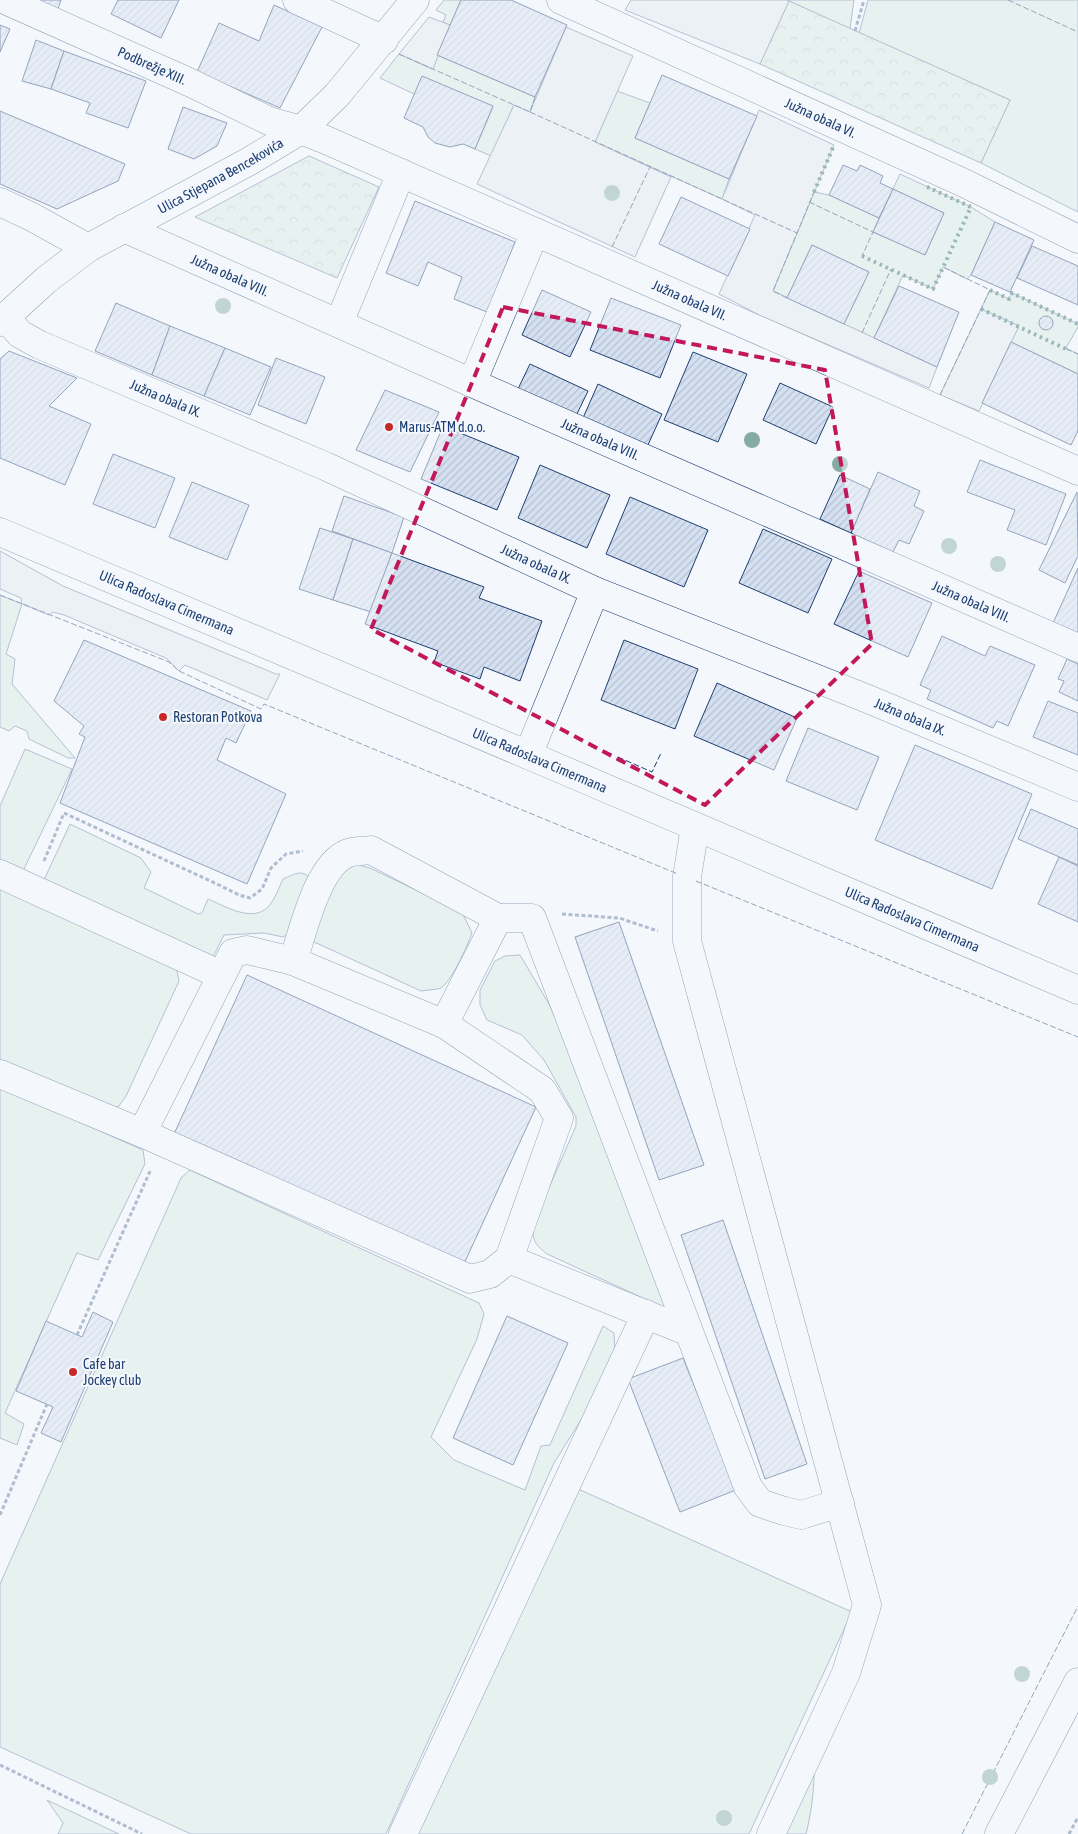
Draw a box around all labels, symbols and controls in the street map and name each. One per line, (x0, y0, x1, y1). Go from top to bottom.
street label: Podbrežje XIII. (115, 43, 189, 88)
street label: Južna obala VI. (782, 95, 859, 141)
street label: Ulica Stjepana Bencekovića (155, 135, 286, 217)
street label: Južna obala VIII. (189, 251, 271, 300)
street label: Južna obala VII. (650, 277, 730, 324)
street label: Južna obala IX. (128, 376, 204, 421)
street label: Južna obala VIII. (559, 415, 642, 463)
place label: Marus-ATM d.o.o. (399, 419, 485, 435)
marker: Marus-ATM d.o.o. (383, 421, 395, 433)
street label: Južna obala IX. (499, 541, 574, 587)
street label: Ulica Radoslava Cimermana (97, 567, 237, 638)
street label: Južna obala VIII. (930, 577, 1013, 625)
street label: Južna obala IX. (872, 695, 948, 739)
place label: Restoran Potkova (173, 709, 263, 725)
marker: Restoran Potkova (157, 711, 169, 723)
street label: Ulica Radoslava Cimermana (470, 724, 610, 796)
street label: Ulica Radoslava Cimermana (842, 883, 982, 955)
place label: Cafe bar Jockey club (83, 1356, 142, 1388)
marker: Cafe bar Jockey club (67, 1366, 79, 1378)

